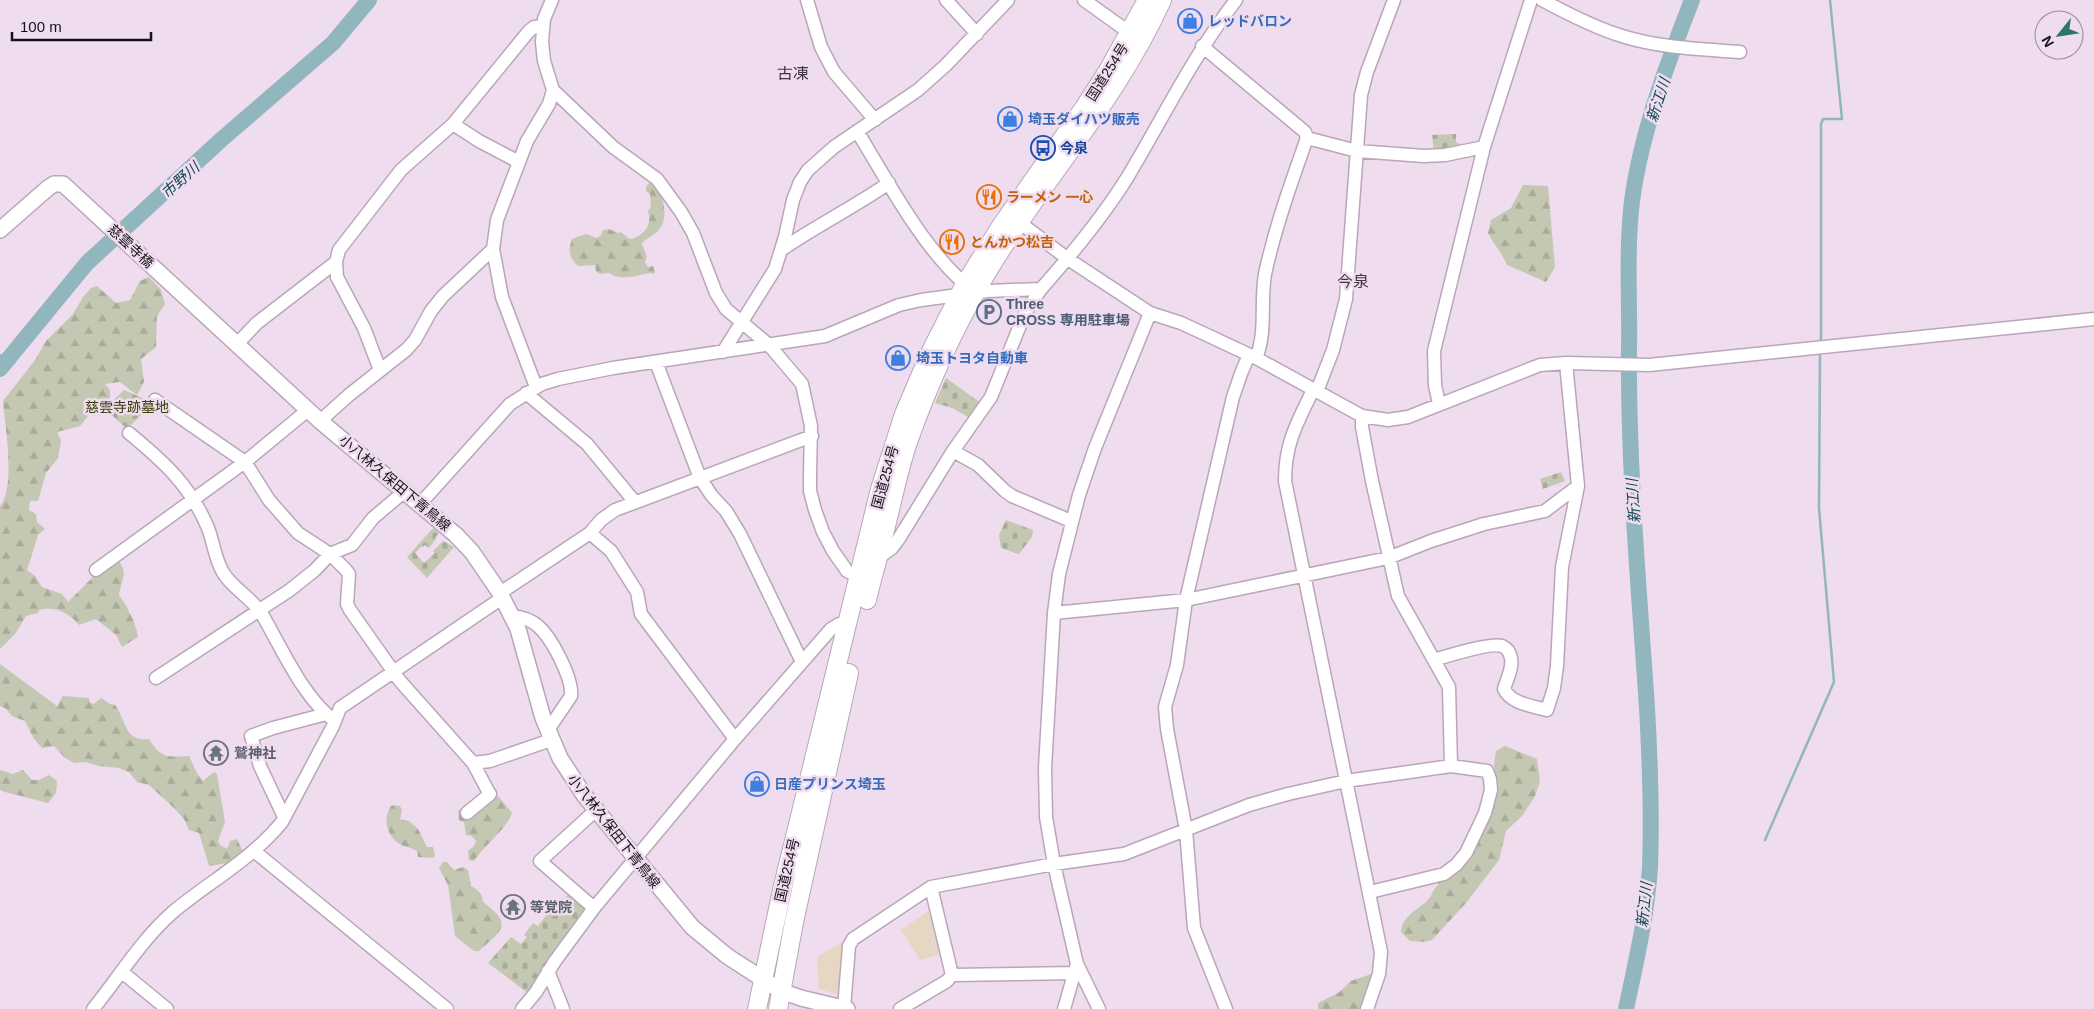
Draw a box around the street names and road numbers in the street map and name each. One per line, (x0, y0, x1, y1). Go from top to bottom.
street label: 国道254号 (1083, 40, 1131, 104)
street label: 慈雲寺橋 (105, 221, 157, 271)
street label: 小八林久保田下青鳥線 (336, 432, 454, 534)
street label: 国道254号 (869, 443, 901, 511)
street label: 小八林久保田下青鳥線 (565, 771, 663, 891)
street label: 国道254号 (772, 836, 802, 904)

